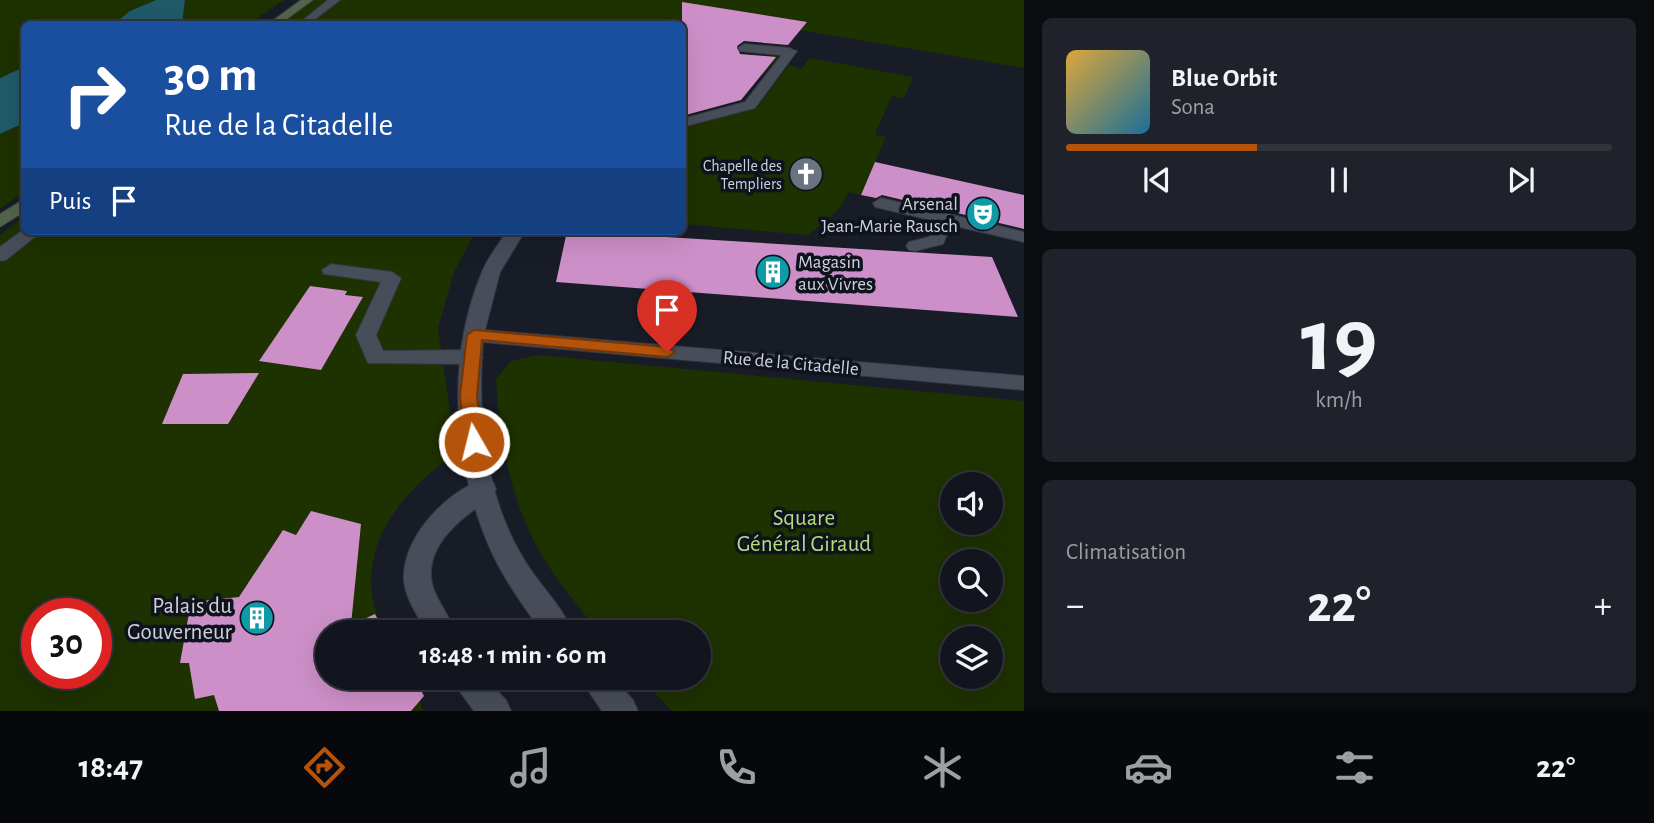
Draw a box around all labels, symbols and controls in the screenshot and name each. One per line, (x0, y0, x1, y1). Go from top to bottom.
icon: right (49, 49, 140, 140)
text: 30 m (164, 51, 258, 100)
text: Blue Orbit (1171, 65, 1277, 91)
text: Sona (1171, 96, 1215, 119)
text: Rue de la Citadelle (164, 109, 393, 141)
church icon: Chapelle des Templiers (787, 155, 825, 193)
place label: Chapelle des Templiers (703, 158, 782, 192)
icon: previous (1138, 161, 1176, 199)
icon: pause (1320, 161, 1358, 199)
icon: next (1502, 161, 1540, 199)
icon: arrive (105, 182, 143, 220)
text: Puis (49, 188, 91, 214)
place label: Arsenal Jean-Marie Rausch (821, 195, 958, 236)
theatre icon: Arsenal Jean-Marie Rausch (964, 195, 1002, 233)
building icon: Magasin aux Vivres (754, 253, 792, 291)
place label: Magasin aux Vivres (798, 253, 873, 294)
pin (637, 280, 697, 352)
icon: arrive (648, 291, 686, 329)
text: 19 (1301, 296, 1377, 387)
street label: Rue de la Citadelle (722, 348, 860, 379)
text: km/h (1315, 389, 1363, 412)
position arrow (437, 405, 511, 479)
map controls (940, 472, 1003, 689)
button: sound (940, 472, 1003, 535)
park label: Square Général Giraud (737, 507, 871, 556)
text: Climatisation (1066, 541, 1186, 564)
button: search (940, 549, 1003, 612)
text: 22° (1307, 579, 1371, 631)
text: − (1066, 587, 1084, 625)
text: + (1594, 587, 1612, 625)
place label: Palais du Gouverneur (127, 595, 233, 644)
speed limit sign: 30 (21, 598, 112, 689)
building icon: Palais du Gouverneur (238, 599, 276, 637)
button: layers (940, 626, 1003, 689)
text: 18:48 · 1 min · 60 m (419, 642, 607, 668)
icon: directions (300, 743, 349, 792)
icon: music (506, 743, 555, 792)
icon: phone (712, 743, 761, 792)
icon: climate (918, 743, 967, 792)
icon: car (1124, 743, 1173, 792)
icon: filters (1330, 743, 1379, 792)
text: 18:47 (78, 751, 143, 783)
text: 22° (1536, 751, 1575, 783)

